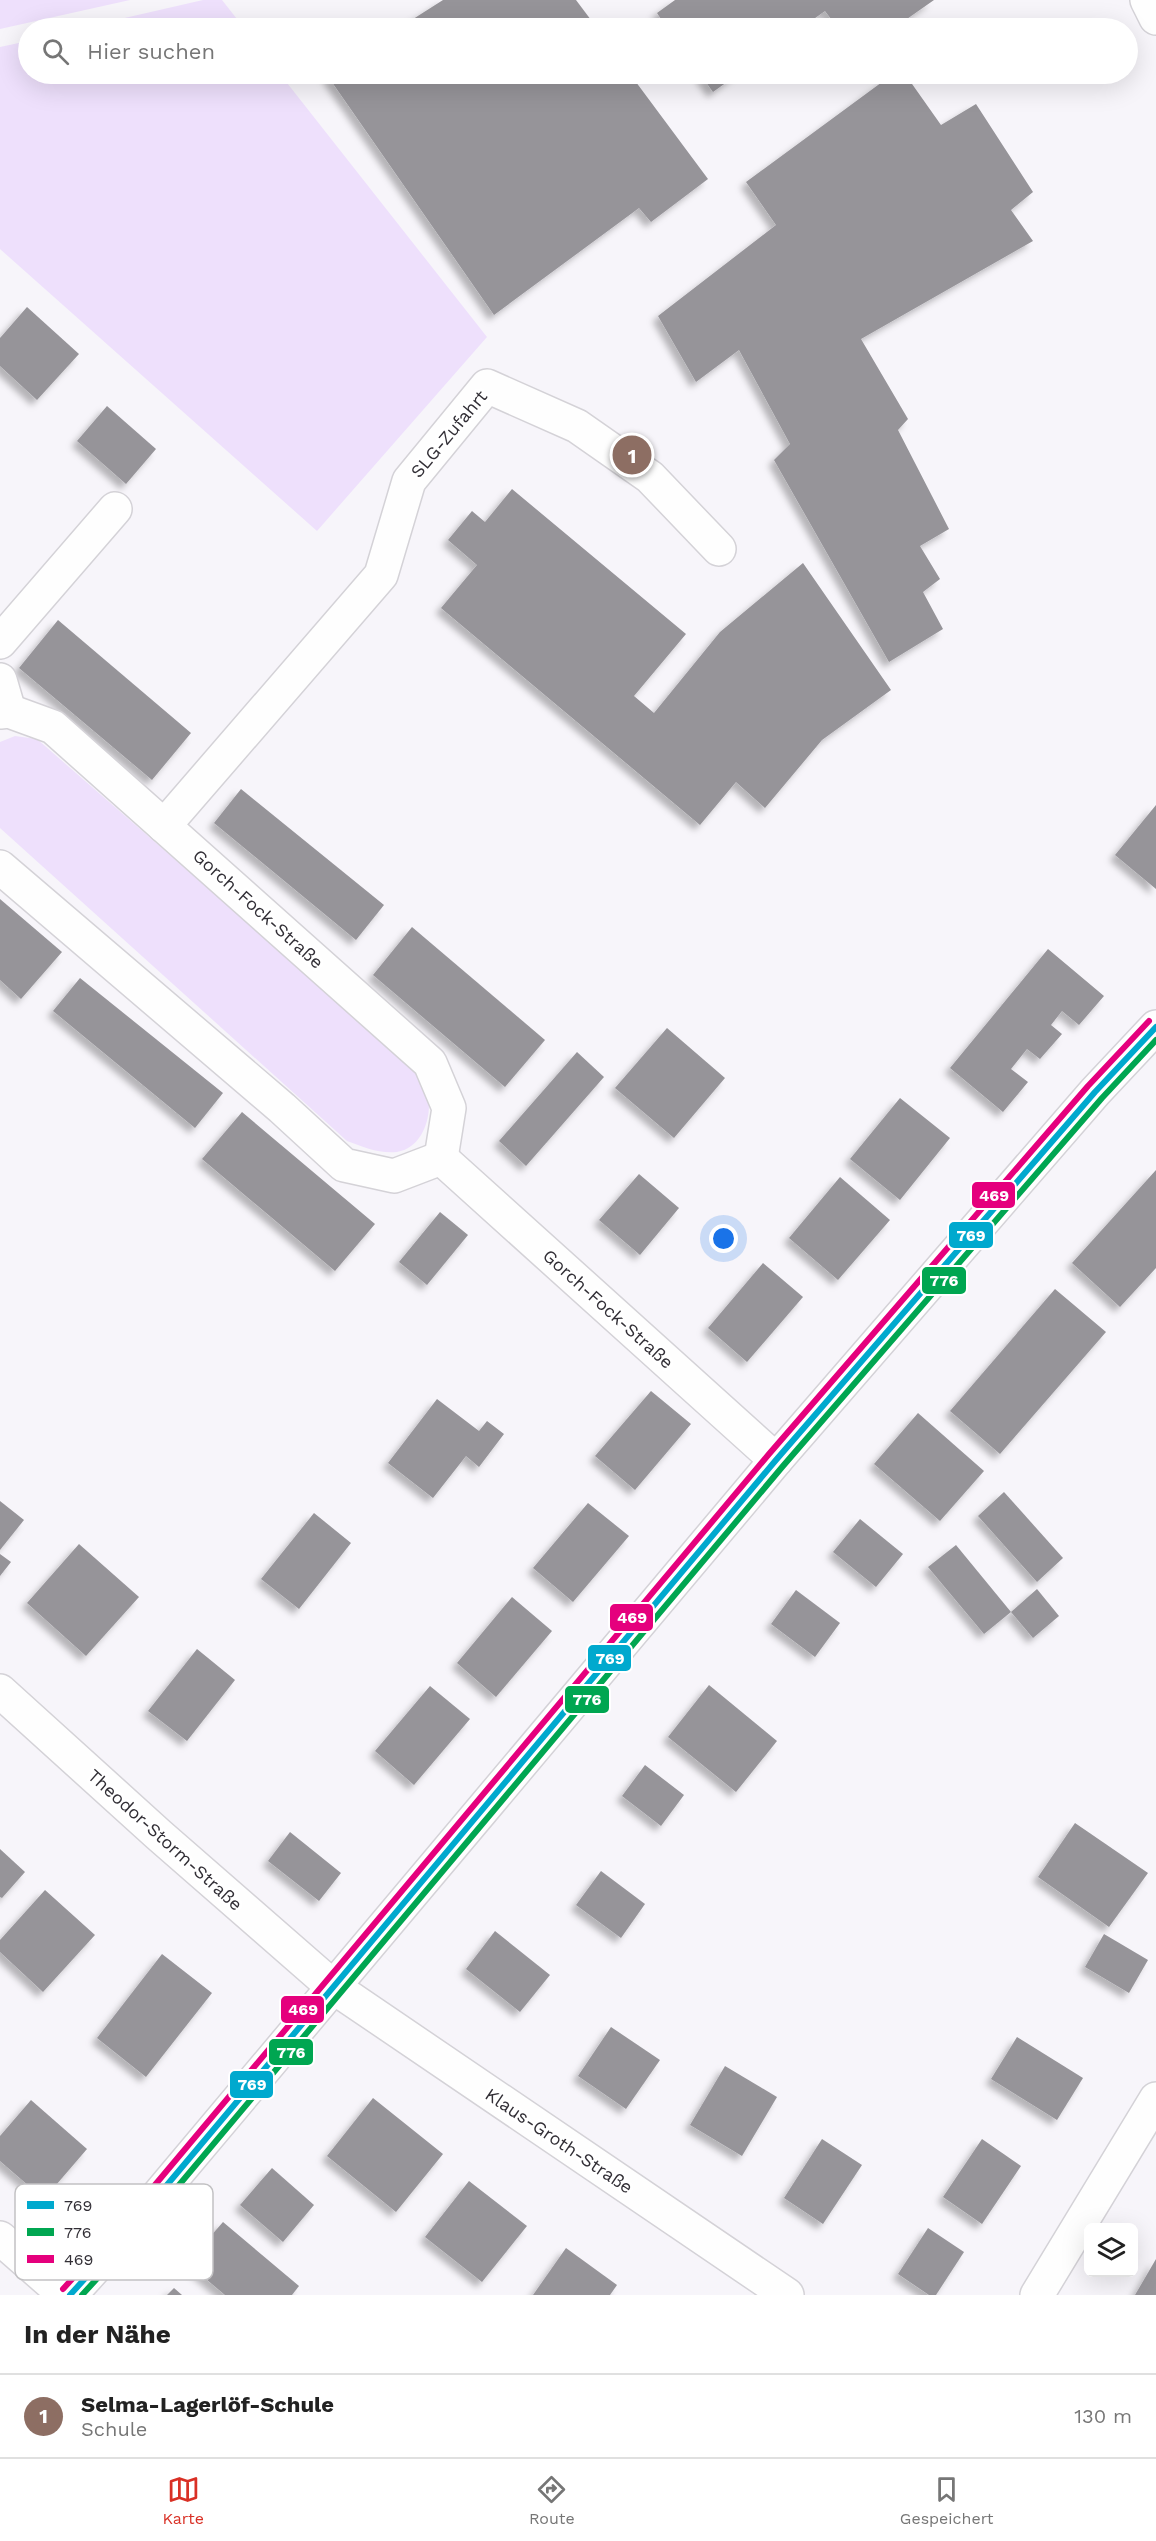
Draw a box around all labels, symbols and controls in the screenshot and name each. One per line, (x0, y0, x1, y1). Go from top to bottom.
search box (18, 18, 1138, 84)
icon: search (39, 35, 72, 68)
text: Hier suchen (87, 39, 215, 64)
street label: SLG-Zufahrt (406, 385, 491, 482)
pin: 1 (612, 432, 652, 478)
street label: Gorch-Fock-Straße (189, 845, 328, 973)
line badge: 469 (971, 1181, 1016, 1209)
text: 469 (979, 1186, 1009, 1205)
line badge: 769 (948, 1221, 994, 1249)
your location (709, 1224, 738, 1253)
text: 769 (956, 1226, 986, 1245)
street label: Gorch-Fock-Straße (539, 1245, 678, 1373)
line badge: 776 (921, 1266, 967, 1295)
text: 776 (930, 1271, 959, 1290)
line badge: 469 (609, 1603, 654, 1632)
text: 469 (617, 1608, 647, 1627)
line badge: 769 (587, 1644, 632, 1672)
text: 769 (595, 1649, 625, 1668)
line badge: 776 (564, 1685, 610, 1714)
text: 776 (573, 1690, 602, 1709)
street label: Theodor-Storm-Straße (84, 1765, 247, 1915)
line badge: 469 (280, 1995, 325, 2024)
text: 469 (288, 2000, 318, 2019)
line badge: 776 (268, 2038, 314, 2066)
text: 776 (277, 2043, 306, 2062)
line badge: 769 (229, 2070, 274, 2099)
text: 769 (237, 2075, 267, 2094)
street label: Klaus-Groth-Straße (482, 2083, 637, 2198)
legend (15, 2184, 213, 2280)
text: 769 (64, 2196, 92, 2215)
text: 776 (64, 2223, 91, 2242)
map controls (1084, 2223, 1138, 2277)
button: layers (1084, 2223, 1138, 2277)
text: 469 (64, 2250, 93, 2269)
text: In der Nähe (24, 2319, 171, 2349)
text: Selma-Lagerlöf-Schule (81, 2392, 334, 2417)
text: 1 (39, 2404, 48, 2428)
text: 130 m (1074, 2404, 1132, 2428)
text: Schule (81, 2417, 147, 2441)
tab: Karte (163, 2473, 204, 2528)
tab: Route (529, 2473, 575, 2528)
tab: Gespeichert (900, 2473, 993, 2528)

